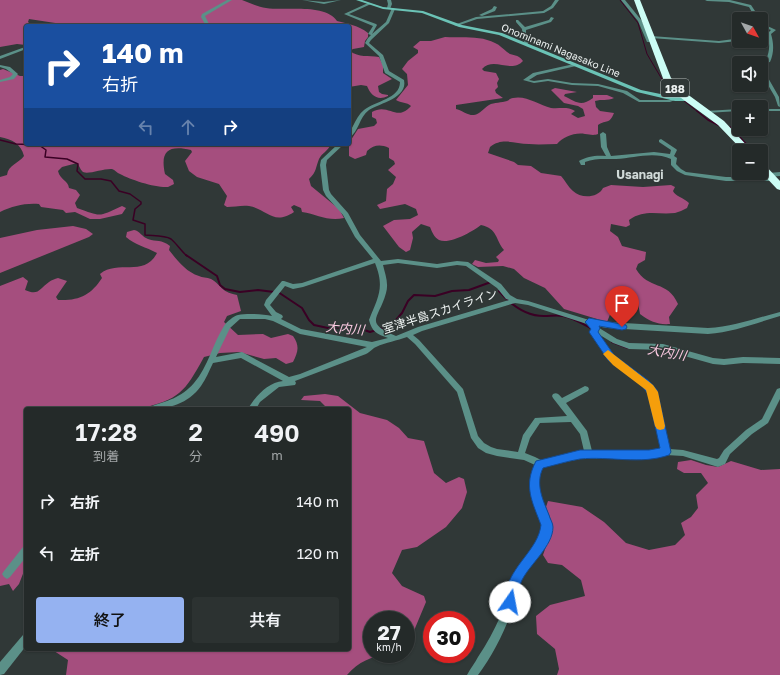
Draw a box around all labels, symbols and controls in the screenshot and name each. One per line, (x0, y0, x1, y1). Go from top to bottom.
north arrow (732, 12, 768, 48)
map controls (732, 12, 768, 180)
street label: Onominami Nagasako Line (500, 21, 622, 79)
text: 140 m (102, 36, 184, 69)
icon: right (36, 40, 88, 92)
button: sound (732, 56, 768, 92)
text: 右折 (102, 73, 138, 95)
road number: 188 (661, 79, 689, 97)
button: + (732, 100, 768, 136)
icon: left (135, 116, 157, 138)
icon: ahead (177, 116, 199, 138)
icon: right (219, 116, 241, 138)
button: − (732, 144, 768, 180)
district label: Usanagi (616, 167, 664, 182)
street label: 室津半島スカイライン (381, 285, 499, 337)
pin (605, 286, 639, 327)
icon: arrive (611, 292, 633, 314)
water label: 大内川 (325, 318, 367, 338)
water label: 大内川 (646, 341, 690, 364)
text: 17:28 (75, 417, 137, 446)
text: 2 (189, 417, 203, 446)
text: 490 (254, 418, 300, 447)
text: m (271, 447, 283, 463)
text: 到着 (93, 448, 119, 464)
text: 分 (189, 448, 202, 464)
icon: right (36, 490, 58, 512)
text: 140 m (296, 492, 339, 510)
text: 右折 (70, 493, 100, 511)
icon: left (36, 542, 58, 564)
text: 120 m (297, 544, 339, 562)
text: 左折 (70, 545, 100, 563)
position arrow (489, 581, 531, 623)
button: 終了 (36, 597, 184, 643)
button: 共有 (192, 597, 339, 643)
speed limit sign: 30 (423, 611, 475, 663)
text: 27 (377, 620, 401, 644)
text: km/h (376, 641, 402, 653)

